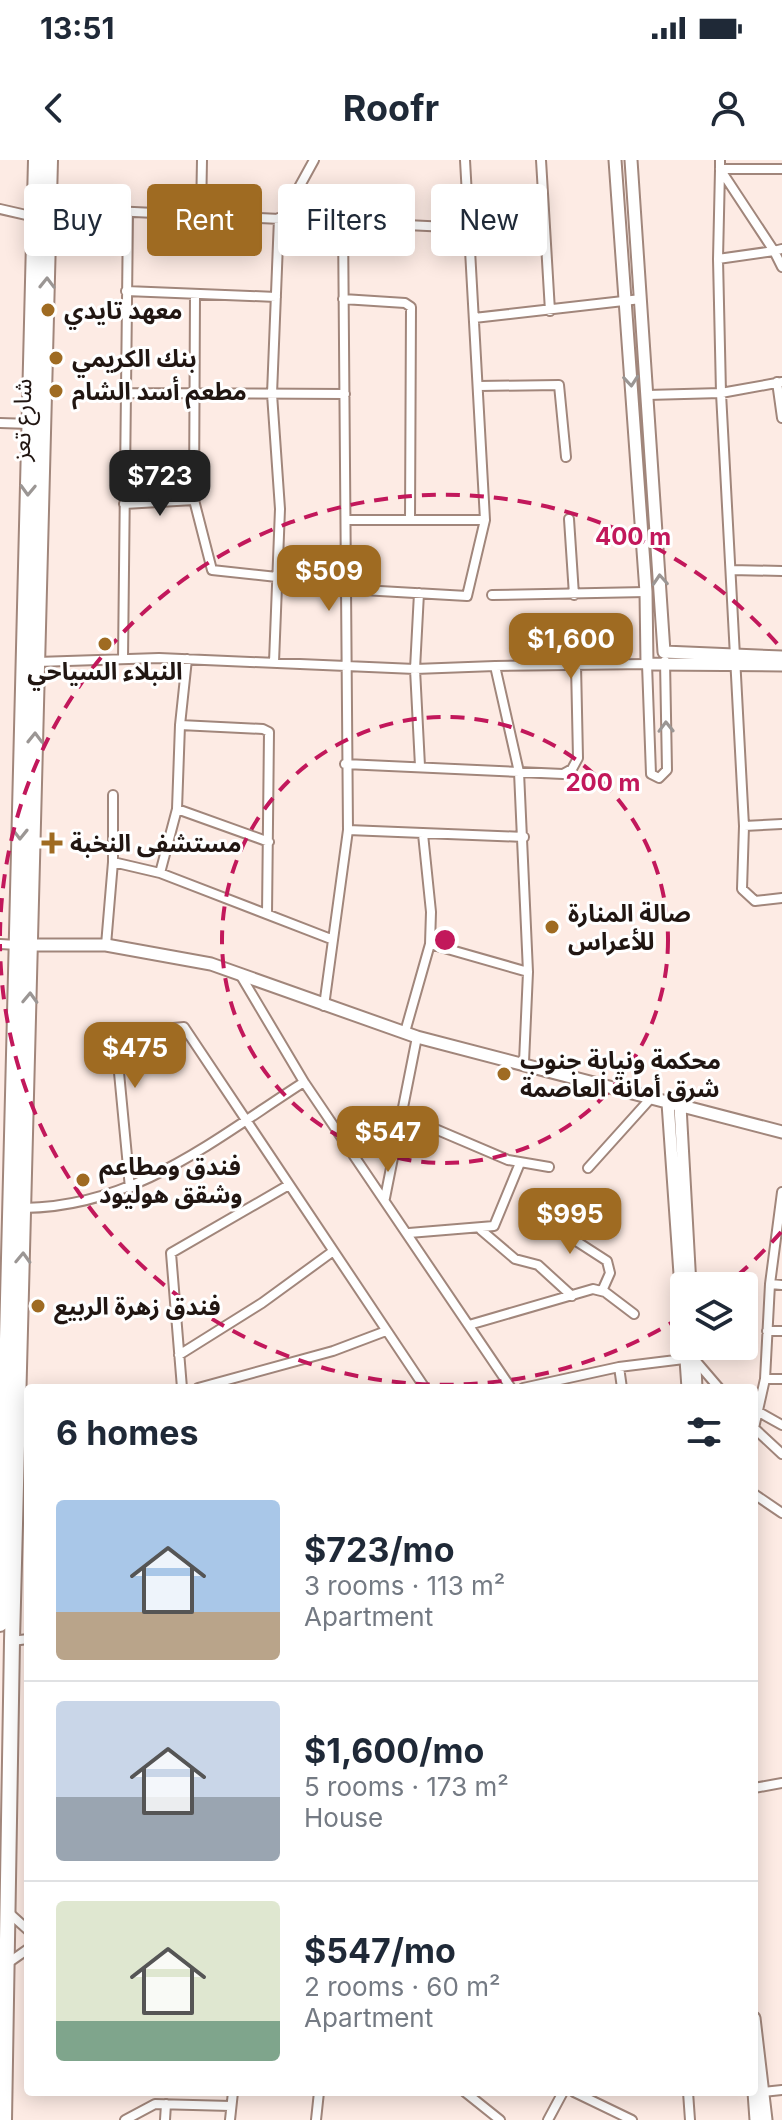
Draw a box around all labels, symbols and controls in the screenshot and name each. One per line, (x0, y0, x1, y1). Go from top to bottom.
text: 13:51 (40, 10, 114, 46)
icon: back (32, 86, 76, 130)
text: Roofr (343, 86, 439, 130)
icon: person (706, 86, 750, 130)
chip: Buy (24, 184, 131, 256)
chip: Rent (147, 184, 262, 256)
chip: Filters (278, 184, 415, 256)
chip: New (431, 184, 547, 256)
one-way arrow (39, 276, 56, 289)
place label: معهد تايدي (64, 296, 183, 330)
marker: معهد تايدي (39, 301, 57, 319)
place label: بنك الكريمي (72, 344, 197, 378)
marker: بنك الكريمي (47, 349, 65, 367)
one-way arrow (622, 375, 639, 388)
place label: مطعم أسد الشام (72, 376, 247, 410)
street label: شارع تعز (7, 378, 40, 463)
marker: مطعم أسد الشام (47, 382, 65, 400)
pin: $723 (113, 450, 207, 518)
text: $723 (127, 460, 193, 491)
one-way arrow (19, 484, 36, 497)
text: 400 m (595, 522, 671, 551)
pin: $509 (282, 545, 376, 613)
text: $509 (295, 555, 363, 586)
one-way arrow (652, 573, 669, 586)
pin: $1,600 (506, 613, 636, 681)
text: $1,600 (527, 623, 615, 654)
marker: النبلاء السياحي (96, 635, 114, 653)
place label: النبلاء السياحي (27, 657, 183, 691)
one-way arrow (657, 720, 675, 733)
one-way arrow (26, 731, 44, 744)
text: 200 m (565, 768, 641, 797)
one-way arrow (11, 828, 29, 841)
place label: مستشفى النخبة (70, 829, 241, 858)
marker: مستشفى النخبة (41, 832, 63, 854)
place label: صالة المنارة للأعراس (568, 899, 691, 956)
marker: صالة المنارة للأعراس (543, 918, 561, 936)
centre of rings (431, 926, 459, 954)
one-way arrow (22, 991, 39, 1004)
pin: $475 (88, 1022, 182, 1090)
text: $475 (102, 1032, 168, 1063)
place label: محكمة ونيابة جنوب شرق أمانة العاصمة (520, 1046, 721, 1103)
marker: محكمة ونيابة جنوب شرق أمانة العاصمة (495, 1065, 513, 1083)
pin: $547 (341, 1106, 435, 1174)
text: $547 (355, 1116, 421, 1147)
place label: فندق ومطاعم وشقق هوليود (99, 1152, 243, 1210)
marker: فندق ومطاعم وشقق هوليود (74, 1171, 92, 1189)
pin: $995 (523, 1188, 617, 1256)
text: $995 (536, 1198, 604, 1229)
one-way arrow (14, 1251, 31, 1264)
map controls (670, 1272, 758, 1360)
button: layers (670, 1272, 758, 1360)
place label: فندق زهرة الربيع (54, 1292, 221, 1325)
marker: فندق زهرة الربيع (29, 1297, 47, 1315)
icon: filters (682, 1410, 726, 1454)
text: 6 homes (56, 1412, 198, 1453)
text: $723/mo (304, 1529, 454, 1570)
icon: home (120, 1532, 216, 1628)
text: 3 rooms · 113 m² (304, 1570, 505, 1601)
text: Apartment (304, 1601, 433, 1632)
text: $1,600/mo (304, 1730, 484, 1771)
icon: home (120, 1733, 216, 1829)
text: 5 rooms · 173 m² (304, 1771, 509, 1802)
text: House (304, 1802, 383, 1833)
text: $547/mo (304, 1930, 456, 1971)
icon: home (120, 1933, 216, 2029)
text: 2 rooms · 60 m² (304, 1971, 500, 2002)
text: Apartment (304, 2002, 433, 2033)

